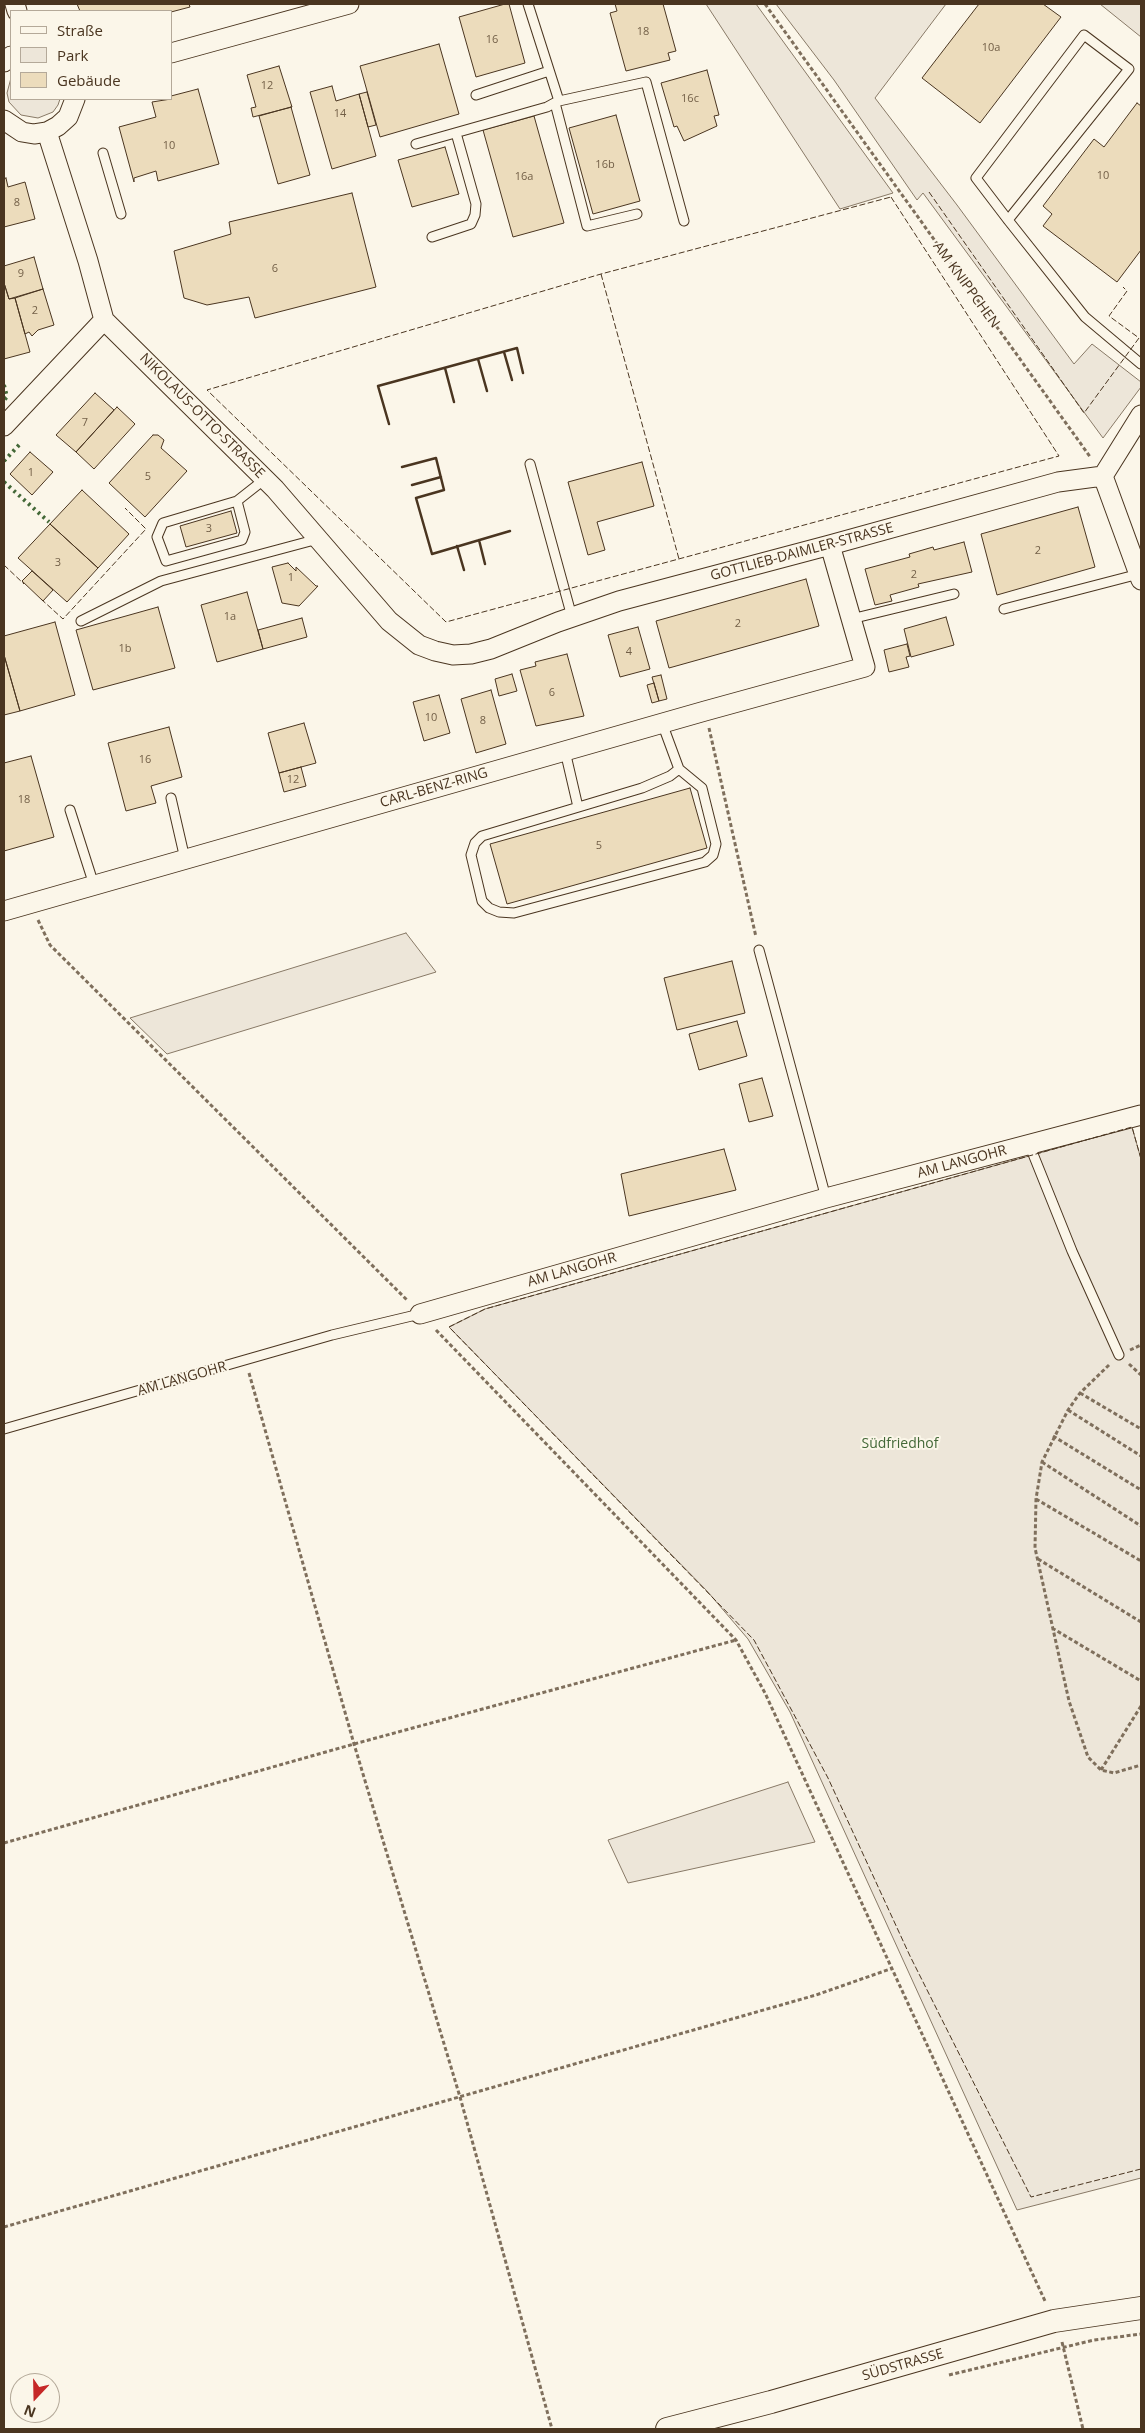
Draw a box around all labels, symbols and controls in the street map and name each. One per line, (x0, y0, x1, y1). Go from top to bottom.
legend (10, 10, 172, 100)
text: Straße (57, 20, 103, 40)
house number: 18 (637, 25, 649, 39)
house number: 16 (486, 33, 498, 47)
house number: 10a (982, 41, 1000, 55)
text: Park (57, 45, 88, 65)
text: Gebäude (57, 70, 121, 90)
house number: 12 (261, 79, 273, 93)
house number: 16c (681, 92, 699, 106)
house number: 14 (334, 107, 346, 121)
house number: 10 (163, 139, 175, 153)
house number: 16b (595, 158, 615, 172)
house number: 10 (1097, 169, 1109, 183)
house number: 16a (515, 170, 533, 184)
house number: 8 (14, 196, 20, 210)
street label: AM KNIPPCHEN (929, 239, 1003, 331)
house number: 6 (272, 262, 278, 276)
house number: 9 (18, 267, 24, 281)
house number: 2 (32, 304, 38, 318)
street label: NIKOLAUS-OTTO-STRASSE (136, 350, 268, 482)
house number: 7 (82, 416, 88, 430)
house number: 1 (28, 466, 34, 480)
house number: 5 (145, 470, 151, 484)
street label: GOTTLIEB-DAIMLER-STRASSE (709, 519, 895, 585)
house number: 3 (206, 522, 212, 536)
house number: 2 (1035, 544, 1041, 558)
house number: 3 (55, 556, 61, 570)
house number: 2 (911, 568, 917, 582)
house number: 1 (288, 571, 294, 585)
house number: 1a (224, 610, 236, 624)
house number: 2 (735, 617, 741, 631)
house number: 1b (118, 642, 132, 656)
house number: 4 (626, 645, 632, 659)
house number: 6 (549, 686, 555, 700)
house number: 10 (425, 711, 437, 725)
house number: 8 (480, 714, 486, 728)
house number: 16 (139, 753, 151, 767)
street label: CARL-BENZ-RING (378, 765, 490, 811)
house number: 12 (287, 773, 299, 787)
house number: 18 (18, 793, 30, 807)
house number: 5 (596, 839, 602, 853)
street label: AM LANGOHR (915, 1142, 1009, 1182)
street label: AM LANGOHR (526, 1249, 618, 1291)
street label: AM LANGOHR (136, 1358, 228, 1400)
park label: Südfriedhof (862, 1436, 938, 1452)
street label: SÜDSTRASSE (860, 2345, 946, 2385)
north arrow (10, 2373, 60, 2423)
text: N (21, 2401, 39, 2422)

